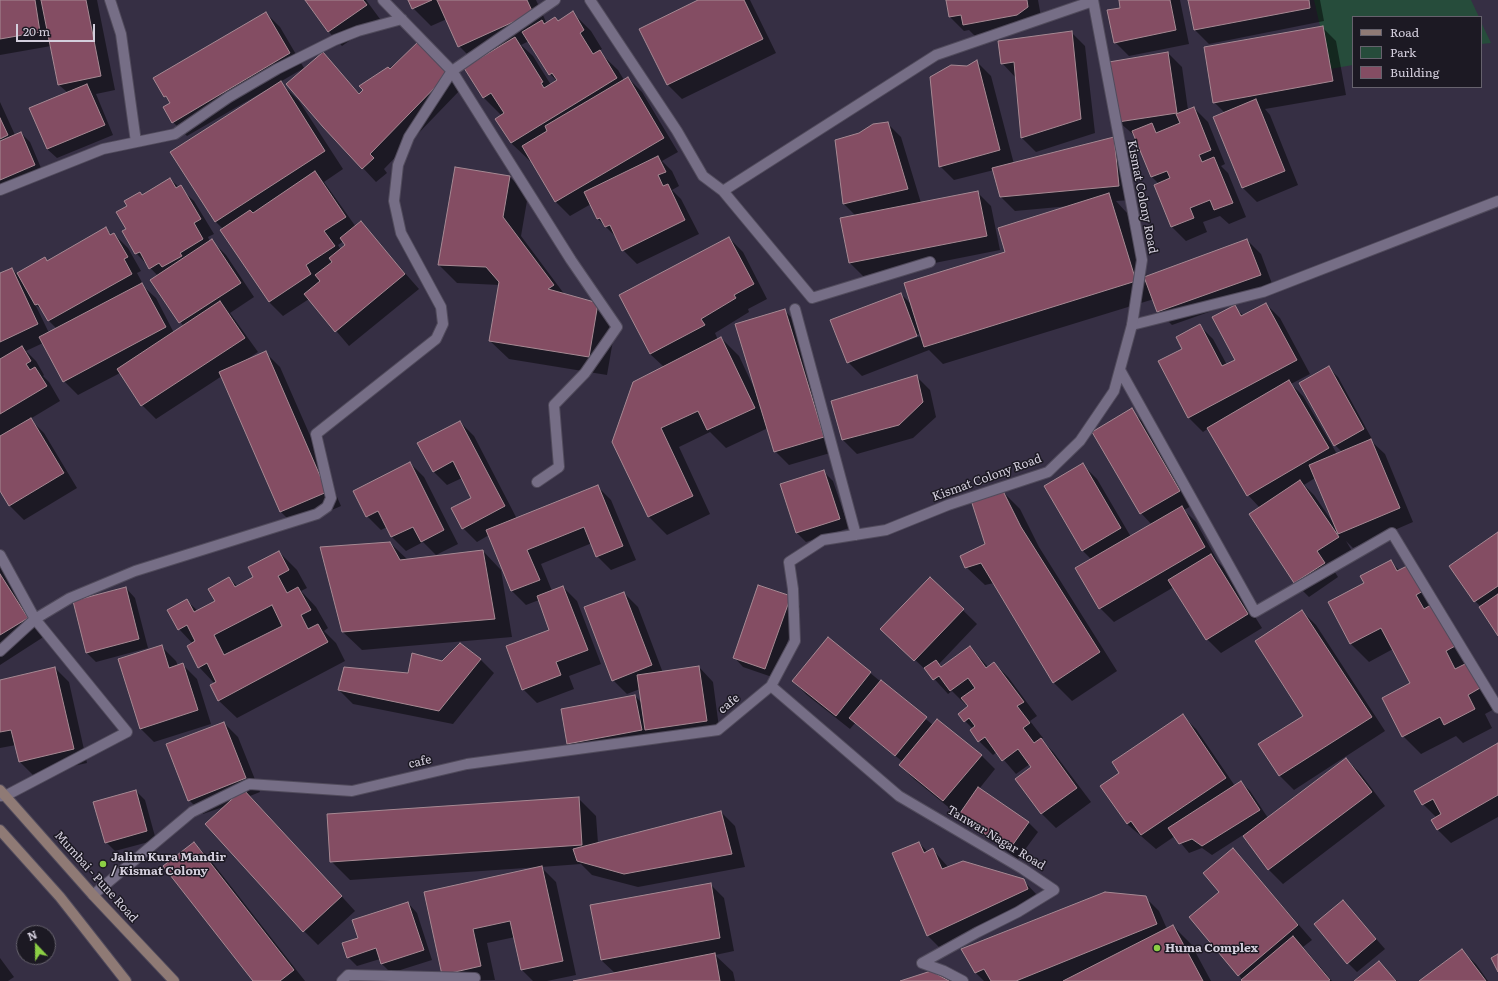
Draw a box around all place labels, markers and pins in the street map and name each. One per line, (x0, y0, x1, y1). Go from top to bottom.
place label: Jalim Kura Mandir / Kismat Colony (111, 850, 226, 878)
marker: Jalim Kura Mandir / Kismat Colony (98, 859, 108, 869)
place label: Huma Complex (1165, 941, 1258, 955)
marker: Huma Complex (1152, 943, 1162, 953)

